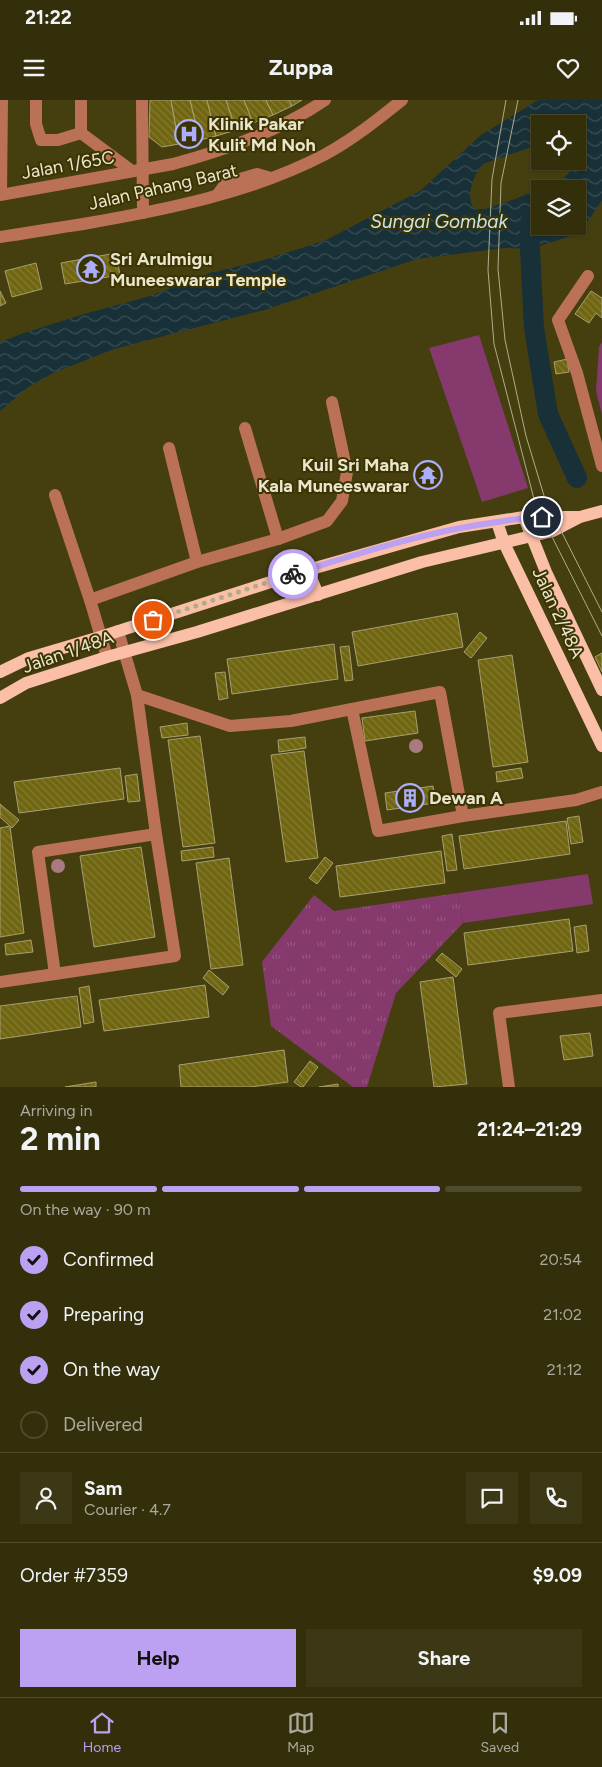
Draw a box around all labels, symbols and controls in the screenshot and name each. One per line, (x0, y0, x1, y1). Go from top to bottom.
text: 21:22 (25, 6, 72, 29)
icon: menu (20, 54, 48, 82)
text: Zuppa (269, 54, 333, 81)
icon: heart (554, 54, 582, 82)
place label: Klinik Pakar Kulit Md Noh (208, 113, 316, 156)
map controls (531, 115, 586, 235)
button: locate (531, 115, 586, 170)
hospital icon: Klinik Pakar Kulit Md Noh (174, 119, 204, 149)
street label: Jalan 1/65C (20, 146, 116, 184)
street label: Jalan Pahang Barat (86, 159, 240, 215)
button: layers (531, 180, 586, 235)
water label: Sungai Gombak (370, 210, 509, 233)
place label: Sri Arulmigu Muneeswarar Temple (110, 248, 286, 291)
temple icon: Sri Arulmigu Muneeswarar Temple (76, 254, 106, 284)
place label: Kuil Sri Maha Kala Muneeswarar (258, 454, 409, 497)
temple icon: Kuil Sri Maha Kala Muneeswarar (413, 460, 443, 490)
pin (521, 496, 563, 538)
icon: home (528, 503, 556, 531)
courier (268, 549, 318, 599)
icon: bike (279, 560, 307, 588)
street label: Jalan 2/48A (527, 564, 589, 662)
pin (132, 599, 174, 641)
icon: bag (139, 606, 167, 634)
street label: Jalan 1/48A (20, 626, 116, 678)
building icon: Dewan A (395, 783, 425, 813)
place label: Dewan A (429, 787, 503, 809)
text: Arriving in (20, 1101, 92, 1120)
text: 21:24–21:29 (477, 1118, 582, 1141)
text: 2 min (20, 1120, 101, 1158)
text: On the way · 90 m (20, 1200, 151, 1219)
icon: check (20, 1246, 48, 1274)
text: Confirmed (63, 1248, 154, 1271)
text: 20:54 (540, 1250, 582, 1269)
icon: check (20, 1301, 48, 1329)
text: Preparing (63, 1303, 144, 1326)
text: 21:02 (543, 1305, 582, 1324)
icon: check (20, 1356, 48, 1384)
text: On the way (63, 1358, 160, 1381)
text: 21:12 (547, 1360, 582, 1379)
text: Delivered (63, 1413, 143, 1436)
button: person (20, 1472, 72, 1524)
button: chat (466, 1472, 518, 1524)
button: phone (530, 1472, 582, 1524)
text: Sam (84, 1477, 122, 1500)
text: Courier · 4.7 (84, 1500, 171, 1519)
text: Order #7359 (20, 1564, 128, 1587)
text: $9.09 (532, 1564, 582, 1587)
button: Help (20, 1629, 296, 1687)
button: Share (306, 1629, 582, 1687)
tab: Home (83, 1709, 121, 1756)
tab: Map (287, 1709, 315, 1756)
tab: Saved (481, 1709, 519, 1756)

